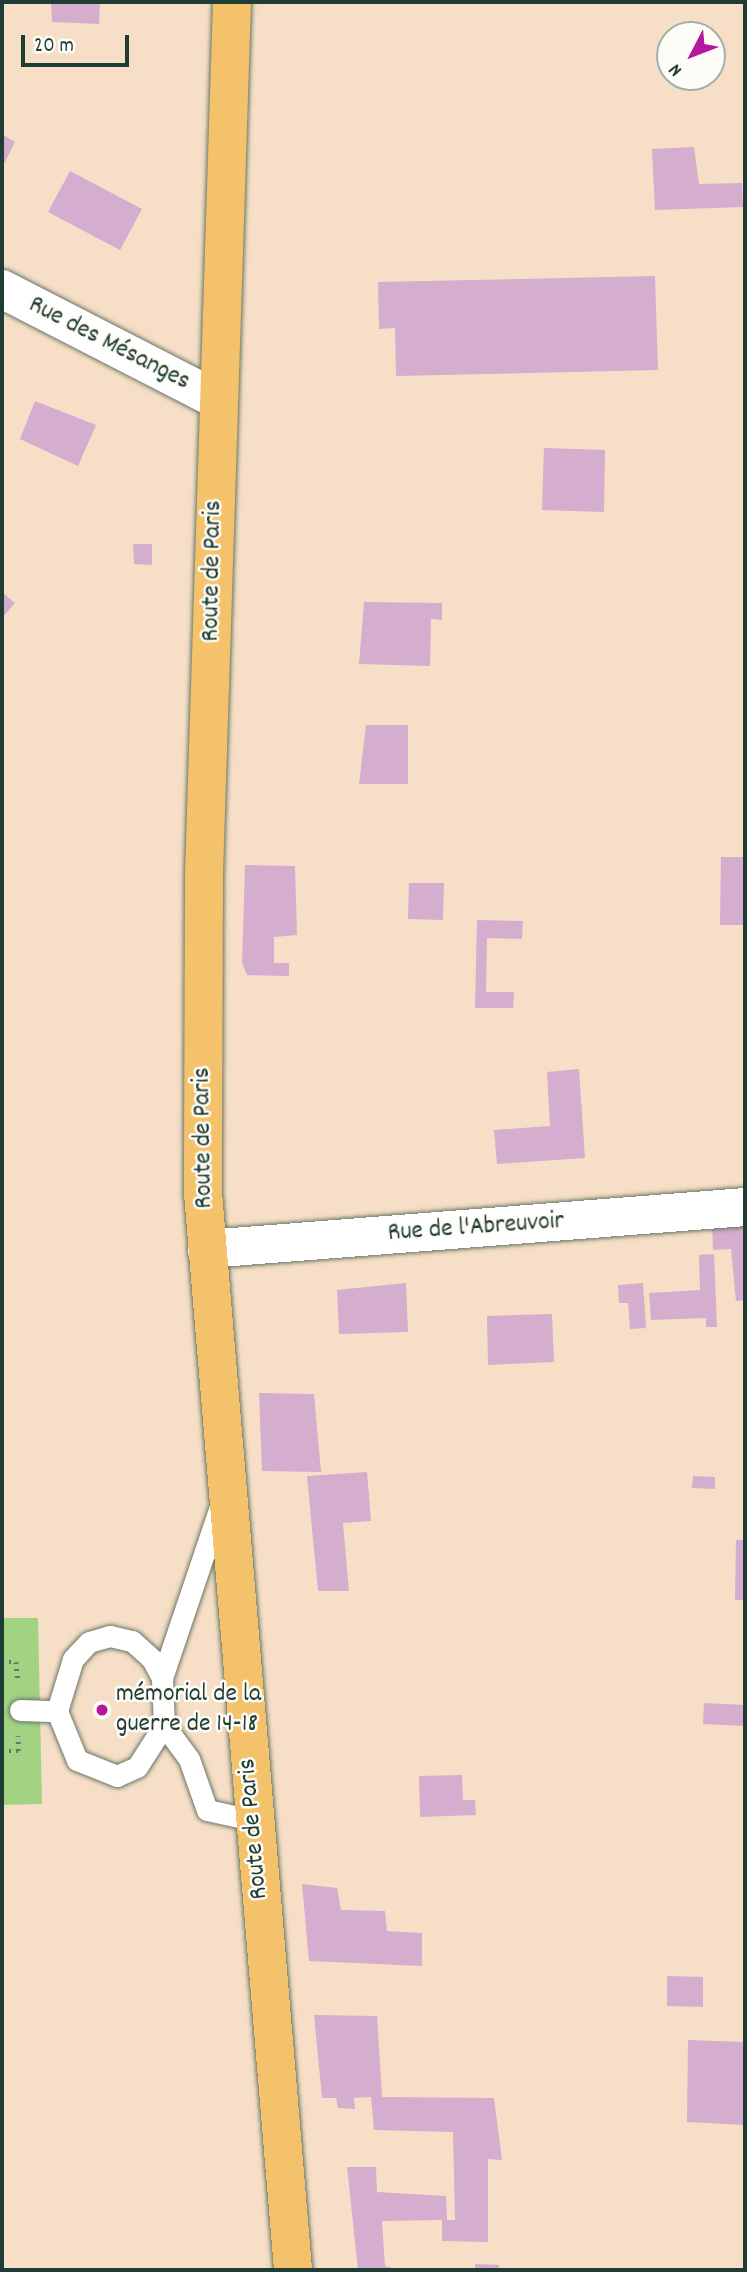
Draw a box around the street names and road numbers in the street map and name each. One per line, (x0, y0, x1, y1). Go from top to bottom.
street label: Rue des Mésanges (23, 290, 195, 398)
street label: Route de Paris (196, 500, 230, 642)
street label: Route de Paris (187, 1067, 221, 1209)
street label: Rue de l'Abreuvoir (387, 1206, 565, 1250)
street label: Route de Paris (232, 1757, 276, 1901)

